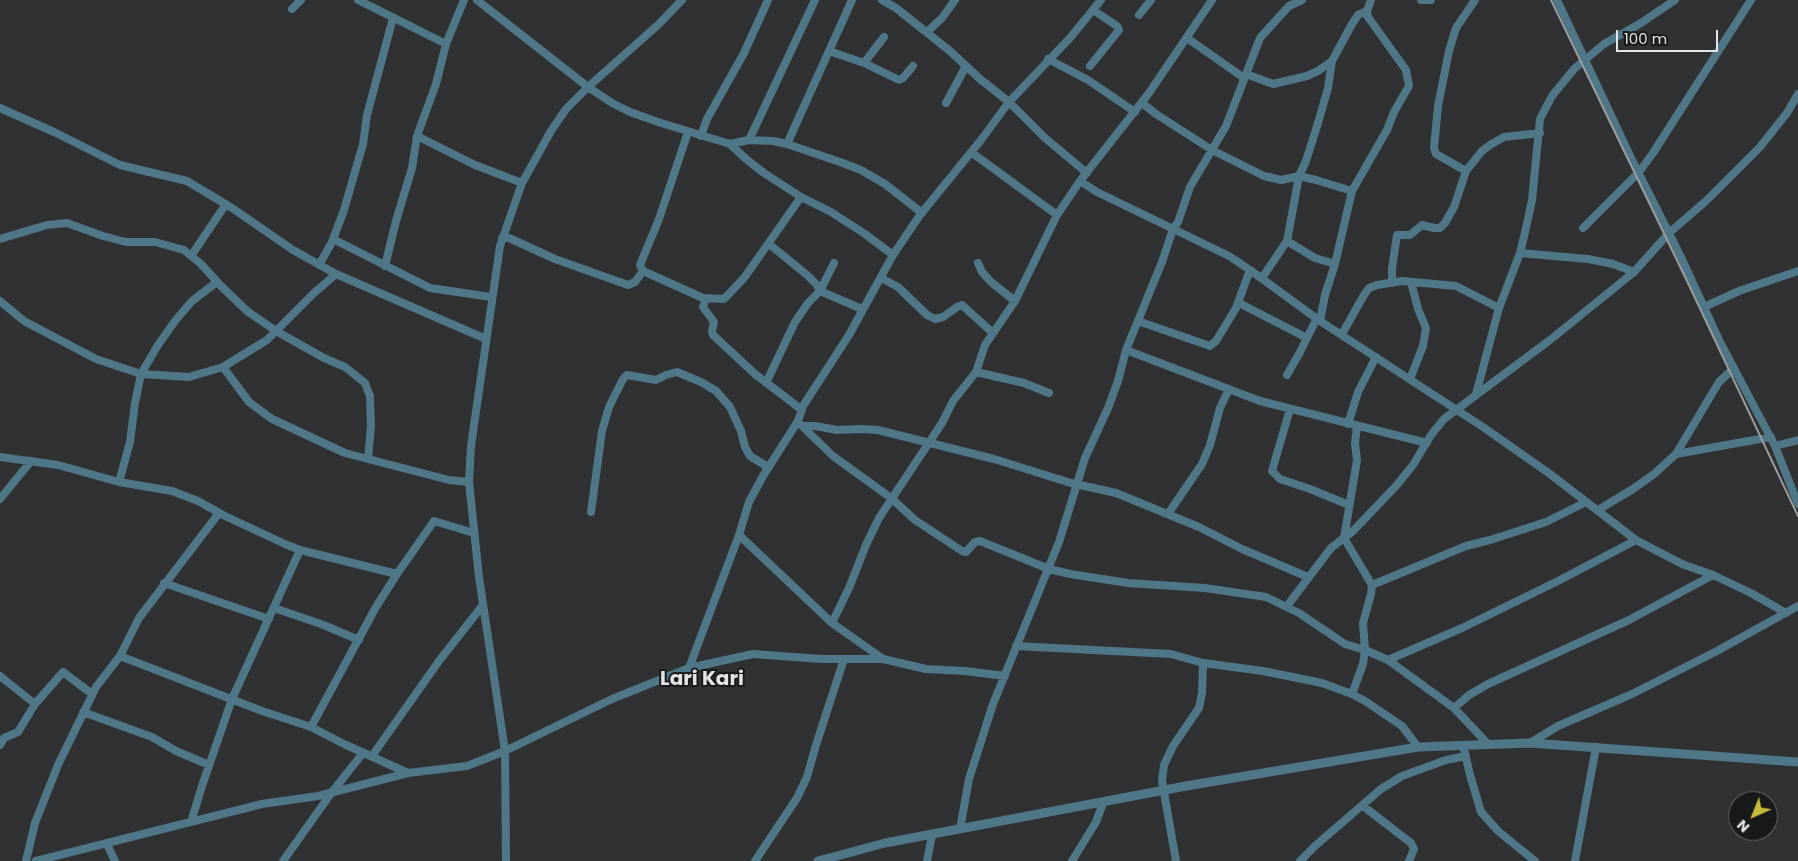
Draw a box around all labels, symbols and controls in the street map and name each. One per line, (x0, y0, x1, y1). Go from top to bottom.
scale bar (1618, 20, 1720, 52)
text: 100 m (1624, 28, 1667, 49)
district label: Lari Kari (660, 668, 744, 692)
north arrow (1728, 791, 1778, 841)
text: N (1733, 815, 1754, 837)

